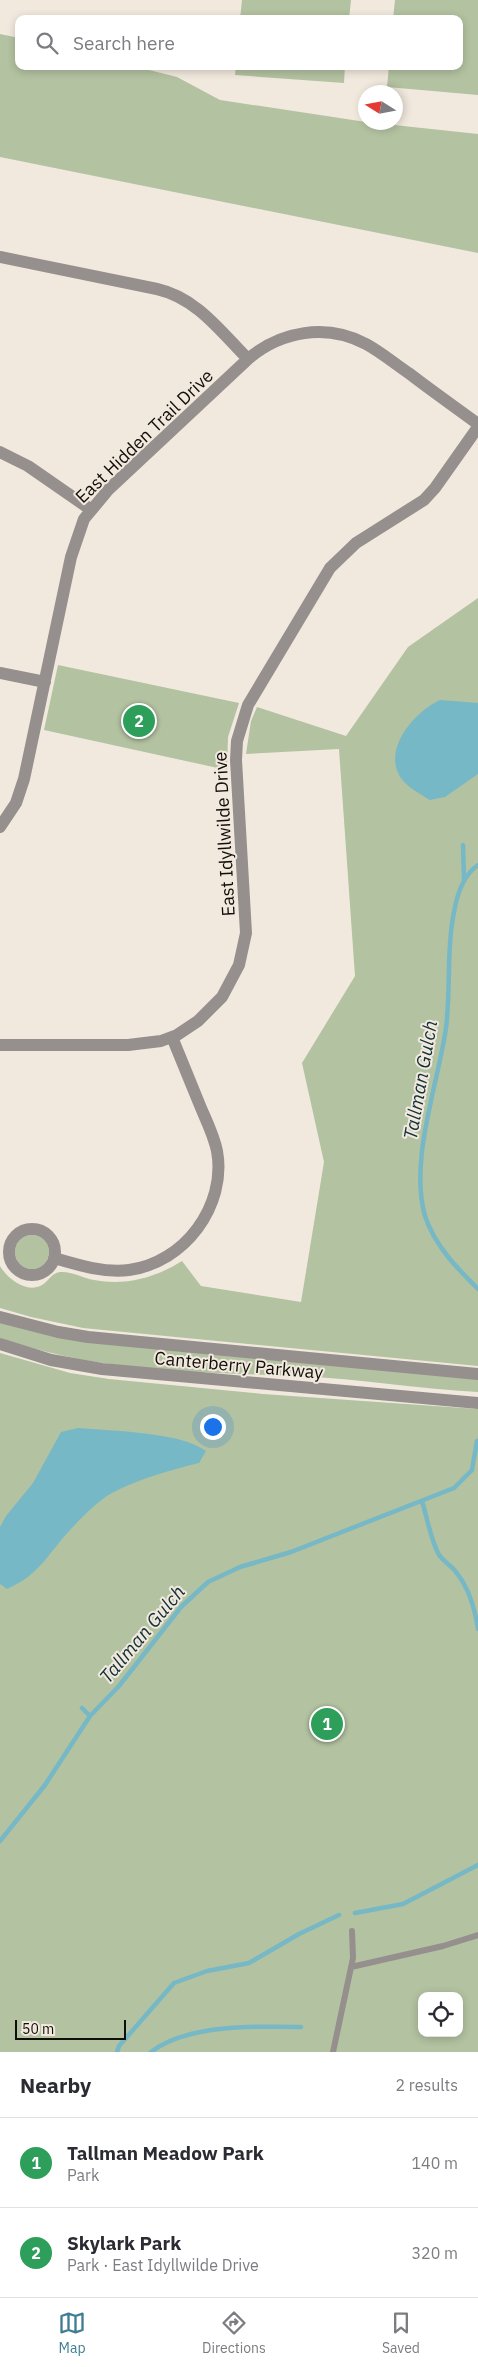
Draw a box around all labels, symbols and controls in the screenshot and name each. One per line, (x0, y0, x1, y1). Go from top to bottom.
search box (15, 15, 463, 70)
icon: search (33, 29, 61, 57)
text: Search here (73, 31, 175, 55)
north arrow (358, 85, 403, 130)
street label: East Hidden Trail Drive (70, 364, 218, 508)
pin: 2 (123, 702, 155, 740)
street label: East Idyllwilde Drive (208, 751, 240, 917)
water label: Tallman Gulch (398, 1018, 442, 1142)
street label: Canterberry Parkway (154, 1346, 324, 1384)
your location (200, 1414, 226, 1440)
water label: Tallman Gulch (94, 1580, 190, 1688)
pin: 1 (311, 1705, 343, 1743)
map controls (418, 1992, 463, 2037)
button: locate (418, 1992, 463, 2037)
scale bar (15, 2017, 126, 2040)
text: 50 m (22, 2020, 54, 2038)
text: Nearby (20, 2071, 91, 2099)
text: 2 results (395, 2075, 458, 2095)
text: Tallman Meadow Park (67, 2141, 264, 2165)
text: 1 (31, 2153, 41, 2173)
text: 140 m (411, 2153, 458, 2173)
text: Park (67, 2165, 99, 2185)
text: Skylark Park (67, 2231, 181, 2255)
text: 2 (31, 2243, 41, 2263)
text: 320 m (411, 2243, 458, 2263)
text: Park · East Idyllwilde Drive (67, 2255, 259, 2275)
tab: Map (58, 2309, 86, 2357)
tab: Directions (202, 2309, 266, 2357)
tab: Saved (382, 2309, 420, 2357)

